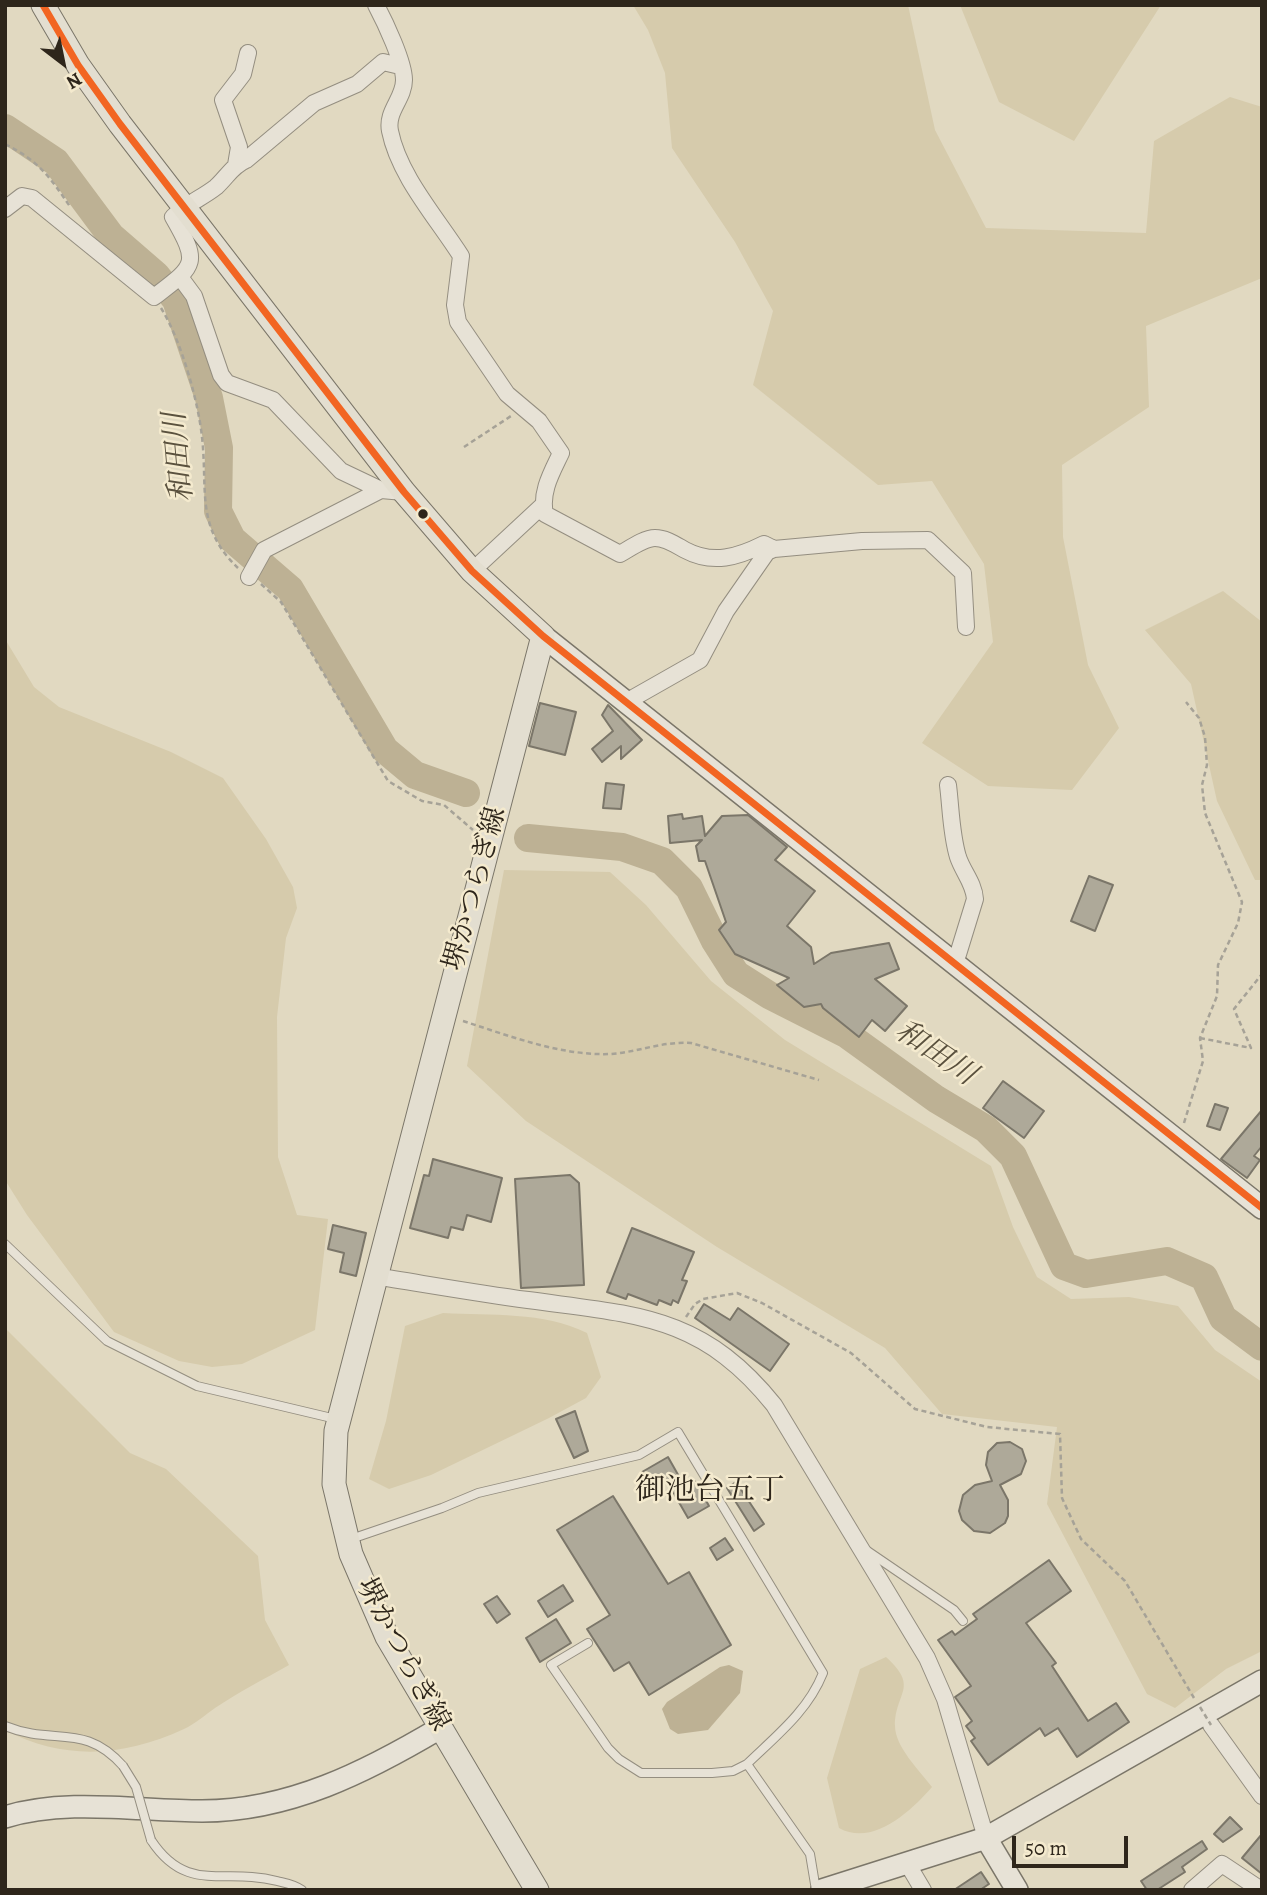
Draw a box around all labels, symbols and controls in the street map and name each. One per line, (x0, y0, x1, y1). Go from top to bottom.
north arrow (28, 28, 98, 98)
text: N (61, 66, 87, 96)
water label: 和田川 (158, 411, 202, 503)
unlabelled marker (416, 507, 430, 521)
street label: 堺かつらぎ線 (438, 804, 514, 974)
water label: 和田川 (888, 1014, 982, 1094)
district label: 御池台五丁 (635, 1474, 785, 1510)
street label: 堺かつらぎ線 (348, 1573, 456, 1737)
scale bar (1015, 1822, 1130, 1866)
text: 50 m (1025, 1834, 1067, 1862)

